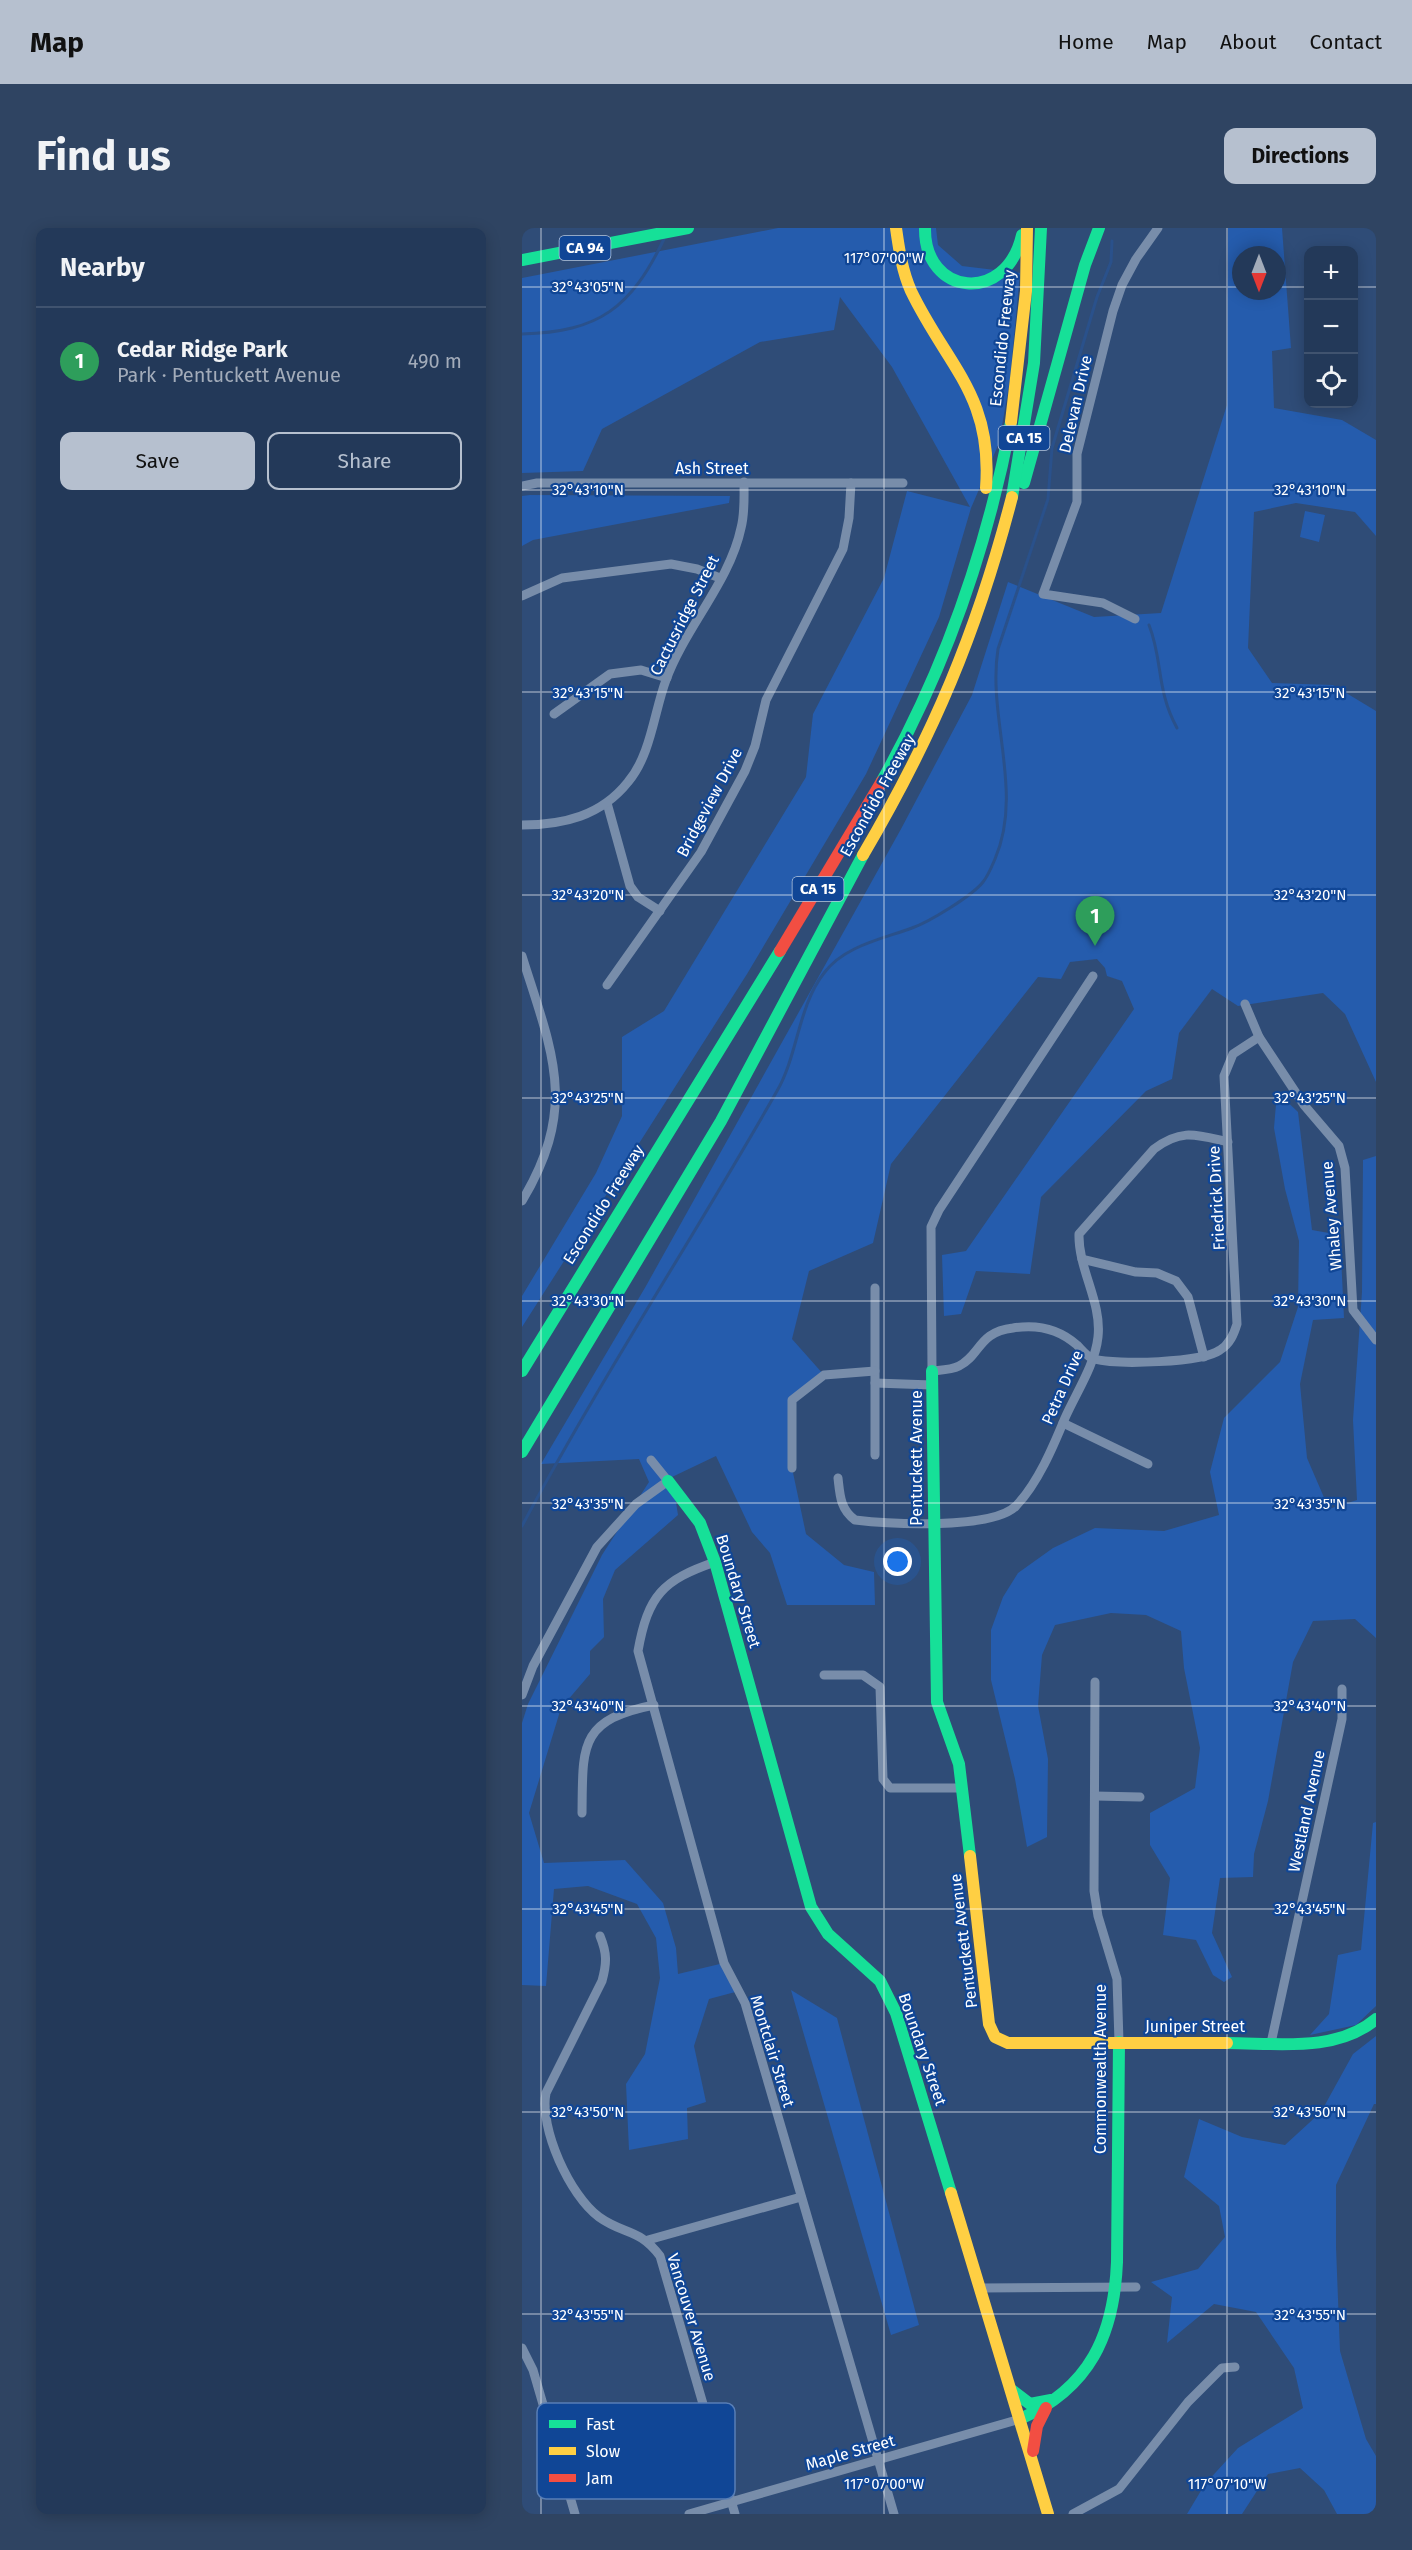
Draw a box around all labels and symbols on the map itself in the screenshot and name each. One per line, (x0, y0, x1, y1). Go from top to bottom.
road number: CA 94 (560, 236, 610, 260)
north arrow (1232, 246, 1286, 300)
text: 117°07'00"W (844, 249, 925, 267)
street label: Escondido Freeway (986, 269, 1019, 407)
text: 32°43'05"N (552, 278, 624, 296)
street label: Delevan Drive (1055, 353, 1096, 455)
road number: CA 15 (998, 426, 1050, 450)
street label: Ash Street (675, 459, 749, 478)
text: 32°43'10"N (552, 481, 624, 499)
text: 32°43'10"N (1274, 481, 1346, 499)
street label: Cactusridge Street (646, 552, 723, 679)
text: 32°43'15"N (553, 684, 623, 702)
text: 32°43'15"N (1275, 684, 1345, 702)
street label: Escondido Freeway (836, 730, 919, 860)
street label: Bridgeview Drive (673, 744, 746, 860)
road number: CA 15 (792, 877, 844, 901)
text: 32°43'20"N (552, 886, 624, 904)
text: 32°43'20"N (1274, 886, 1346, 904)
pin: 1 (1076, 896, 1114, 946)
text: 32°43'25"N (552, 1089, 624, 1107)
text: 32°43'25"N (1274, 1089, 1346, 1107)
street label: Escondido Freeway (559, 1141, 648, 1268)
street label: Friedrick Drive (1204, 1145, 1229, 1251)
street label: Whaley Avenue (1317, 1161, 1346, 1271)
text: 32°43'30"N (551, 1292, 625, 1310)
text: 32°43'30"N (1273, 1292, 1347, 1310)
street label: Petra Drive (1038, 1347, 1087, 1427)
street label: Pentuckett Avenue (907, 1390, 926, 1526)
text: 32°43'35"N (552, 1495, 624, 1513)
text: 32°43'35"N (1274, 1495, 1346, 1513)
street label: Boundary Street (712, 1532, 765, 1650)
your location (883, 1547, 912, 1576)
text: 32°43'40"N (552, 1697, 624, 1715)
text: 32°43'40"N (1274, 1697, 1346, 1715)
street label: Westland Avenue (1284, 1748, 1329, 1874)
street label: Pentuckett Avenue (946, 1873, 981, 2009)
text: 32°43'45"N (552, 1900, 624, 1918)
text: 32°43'45"N (1274, 1900, 1346, 1918)
street label: Commonwealth Avenue (1091, 1984, 1110, 2154)
street label: Boundary Street (894, 1990, 951, 2108)
street label: Montclair Street (746, 1993, 799, 2110)
street label: Juniper Street (1145, 2017, 1245, 2036)
text: 32°43'50"N (551, 2103, 625, 2121)
text: 32°43'50"N (1273, 2103, 1347, 2121)
street label: Vancouver Avenue (663, 2251, 720, 2383)
text: 32°43'55"N (552, 2306, 624, 2324)
text: 32°43'55"N (1274, 2306, 1346, 2324)
legend (537, 2403, 735, 2499)
text: Fast (586, 2415, 615, 2434)
street label: Maple Street (803, 2431, 897, 2474)
text: Slow (586, 2442, 621, 2461)
text: Jam (586, 2469, 613, 2488)
text: 117°07'00"W (844, 2475, 925, 2493)
text: 117°07'10"W (1188, 2475, 1267, 2493)

